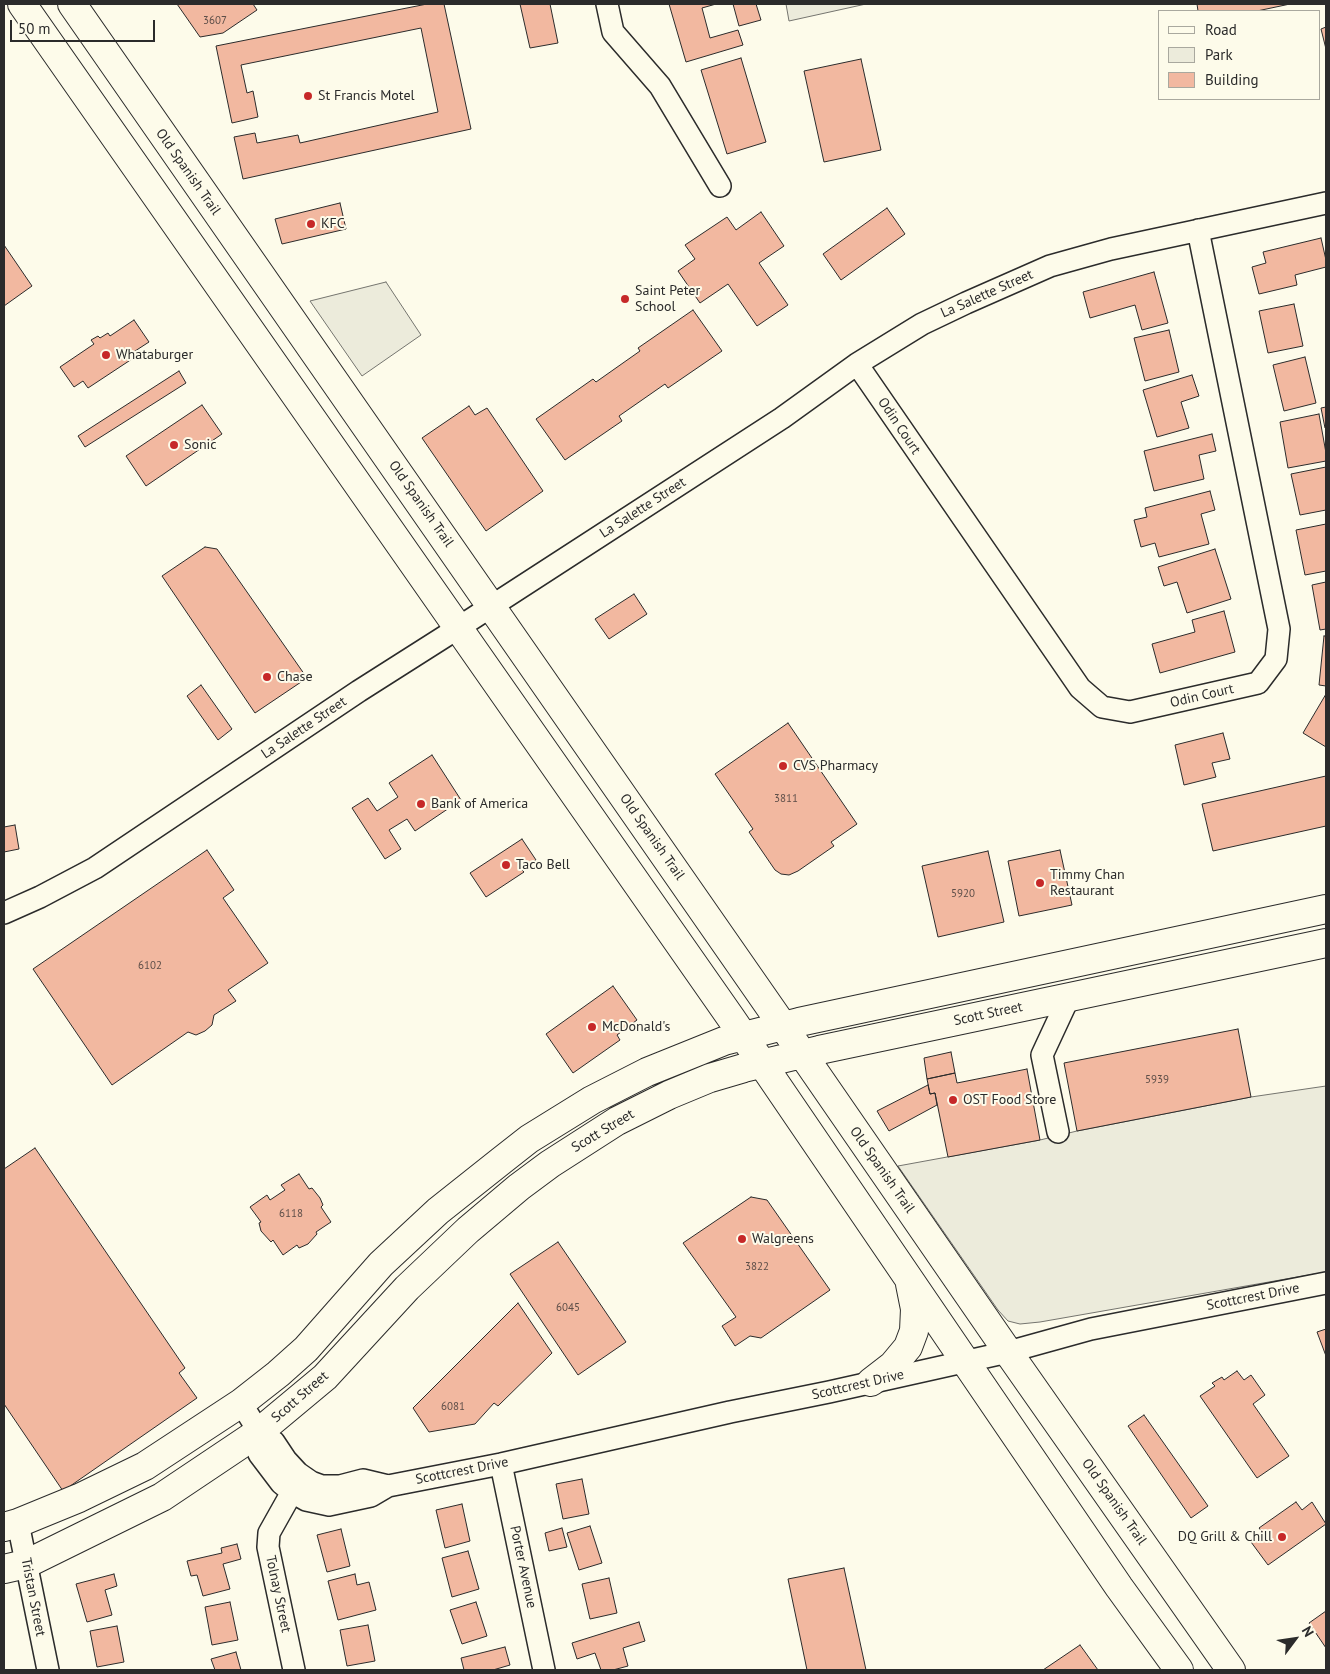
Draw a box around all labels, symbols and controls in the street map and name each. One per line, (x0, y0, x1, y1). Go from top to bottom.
scale bar (12, 10, 158, 42)
legend (1158, 10, 1320, 100)
house number: 3607 (203, 14, 227, 28)
text: 50 m (18, 19, 51, 38)
text: Road (1205, 20, 1237, 39)
text: Park (1205, 45, 1233, 64)
text: Building (1205, 70, 1259, 89)
place label: St Francis Motel (318, 88, 415, 104)
marker: St Francis Motel (302, 90, 314, 102)
street label: Old Spanish Trail (152, 126, 224, 218)
place label: KFC (321, 216, 345, 232)
marker: KFC (305, 218, 317, 230)
street label: La Salette Street (938, 266, 1036, 322)
place label: Saint Peter School (635, 283, 700, 316)
marker: Saint Peter School (619, 293, 631, 305)
place label: Whataburger (116, 347, 193, 363)
marker: Whataburger (100, 349, 112, 361)
street label: Odin Court (874, 394, 924, 458)
place label: Sonic (184, 437, 217, 453)
marker: Sonic (168, 439, 180, 451)
street label: Old Spanish Trail (385, 458, 457, 550)
street label: La Salette Street (597, 474, 689, 542)
place label: Chase (277, 669, 313, 685)
marker: Chase (261, 671, 273, 683)
street label: Odin Court (1169, 681, 1235, 711)
street label: La Salette Street (258, 693, 350, 763)
place label: CVS Pharmacy (793, 758, 878, 774)
marker: CVS Pharmacy (777, 760, 789, 772)
street label: Old Spanish Trail (616, 791, 688, 883)
house number: 3811 (774, 792, 798, 806)
place label: Bank of America (431, 796, 528, 812)
marker: Bank of America (415, 798, 427, 810)
place label: Taco Bell (516, 857, 570, 873)
marker: Taco Bell (500, 859, 512, 871)
place label: Timmy Chan Restaurant (1050, 867, 1125, 900)
marker: Timmy Chan Restaurant (1034, 877, 1046, 889)
house number: 5920 (951, 887, 975, 901)
house number: 6102 (138, 959, 162, 973)
street label: Scott Street (952, 999, 1024, 1029)
place label: McDonald's (602, 1019, 670, 1035)
marker: McDonald's (586, 1021, 598, 1033)
house number: 5939 (1145, 1073, 1169, 1087)
place label: OST Food Store (963, 1092, 1056, 1108)
marker: OST Food Store (947, 1094, 959, 1106)
street label: Scott Street (569, 1106, 637, 1156)
street label: Old Spanish Trail (846, 1124, 918, 1216)
house number: 6118 (279, 1207, 303, 1221)
place label: Walgreens (752, 1231, 814, 1247)
marker: Walgreens (736, 1233, 748, 1245)
house number: 3822 (745, 1260, 769, 1274)
street label: Scottcrest Drive (1205, 1280, 1301, 1314)
house number: 6045 (556, 1301, 580, 1315)
street label: Scottcrest Drive (810, 1366, 906, 1404)
street label: Scott Street (268, 1368, 332, 1426)
house number: 6081 (441, 1400, 465, 1414)
street label: Scottcrest Drive (414, 1454, 510, 1488)
street label: Old Spanish Trail (1078, 1456, 1150, 1548)
street label: Porter Avenue (506, 1524, 540, 1610)
place label: DQ Grill & Chill (1178, 1529, 1272, 1545)
marker: DQ Grill & Chill (1276, 1531, 1288, 1543)
street label: Tolnay Street (262, 1554, 294, 1634)
street label: Tristan Street (17, 1556, 49, 1638)
north arrow (1270, 1614, 1320, 1664)
text: N (1298, 1623, 1318, 1640)

